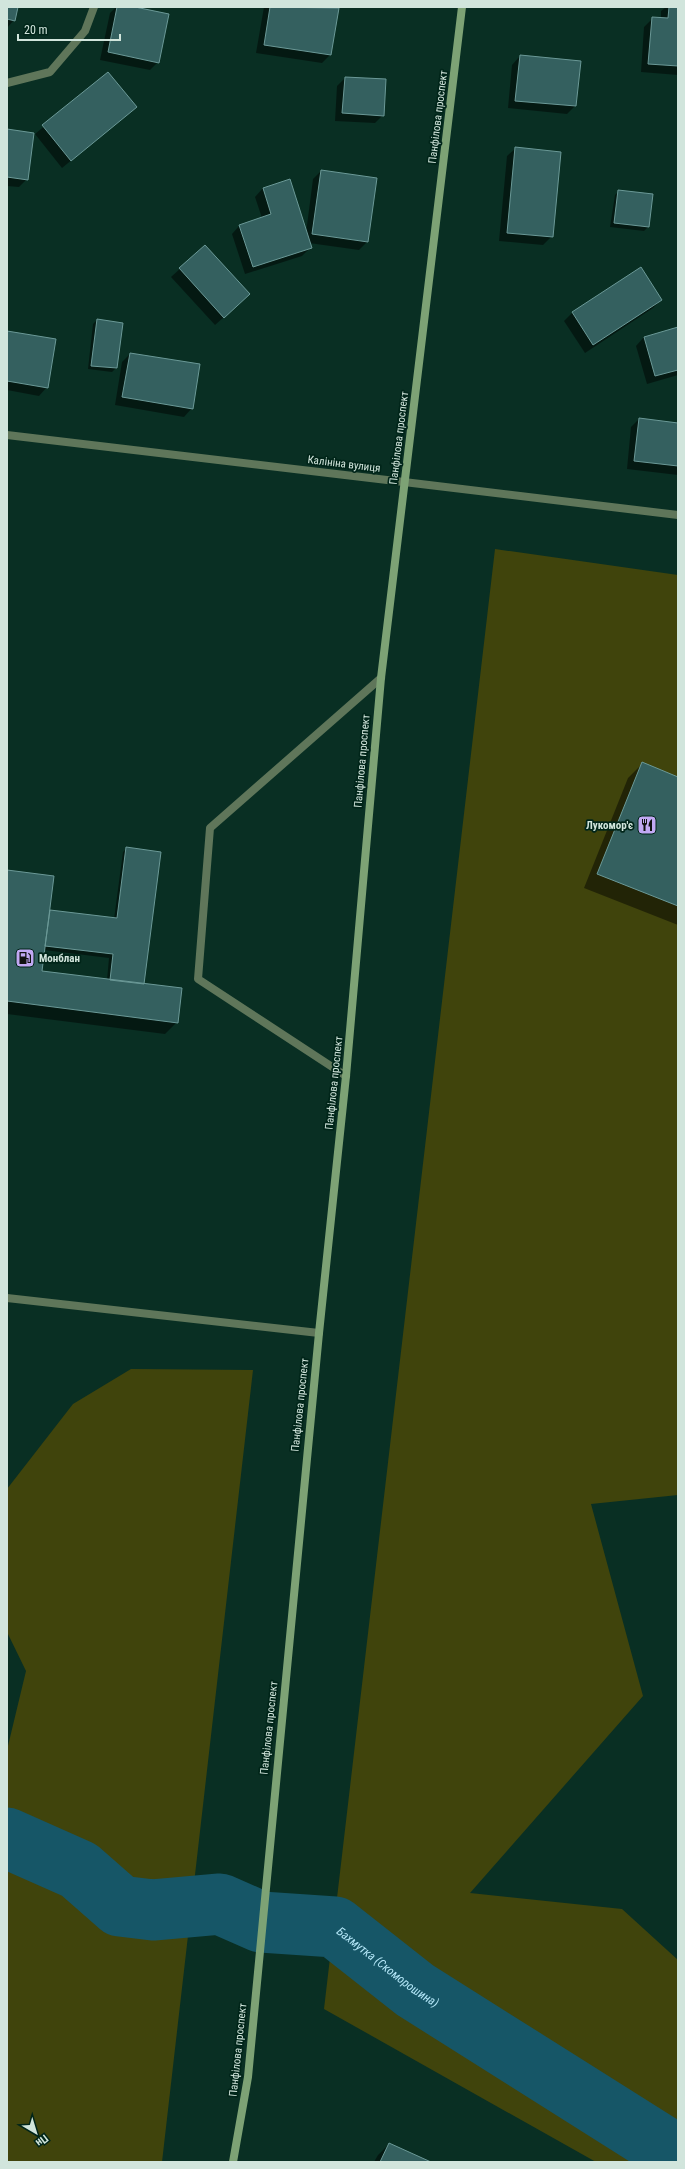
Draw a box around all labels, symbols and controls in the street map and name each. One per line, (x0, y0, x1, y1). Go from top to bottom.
scale bar (18, 16, 120, 42)
text: 20 m (24, 23, 48, 37)
street label: Панфілова проспект (426, 69, 450, 164)
street label: Панфілова проспект (387, 390, 411, 485)
street label: Калініна вулиця (307, 453, 381, 475)
street label: Панфілова проспект (351, 713, 373, 808)
restaurant icon: Лукомор'є (636, 814, 658, 836)
place label: Лукомор'є (586, 819, 633, 832)
fuel station icon: Монблан (14, 947, 36, 969)
place label: Монблан (39, 952, 80, 965)
street label: Панфілова проспект (323, 1035, 345, 1130)
street label: Панфілова проспект (289, 1357, 311, 1452)
street label: Панфілова проспект (258, 1680, 280, 1775)
water label: Бахмутка (Скоморошина) (334, 1924, 441, 2010)
street label: Панфілова проспект (227, 2002, 249, 2097)
north arrow (16, 2113, 56, 2153)
text: Пн (33, 2132, 51, 2149)

